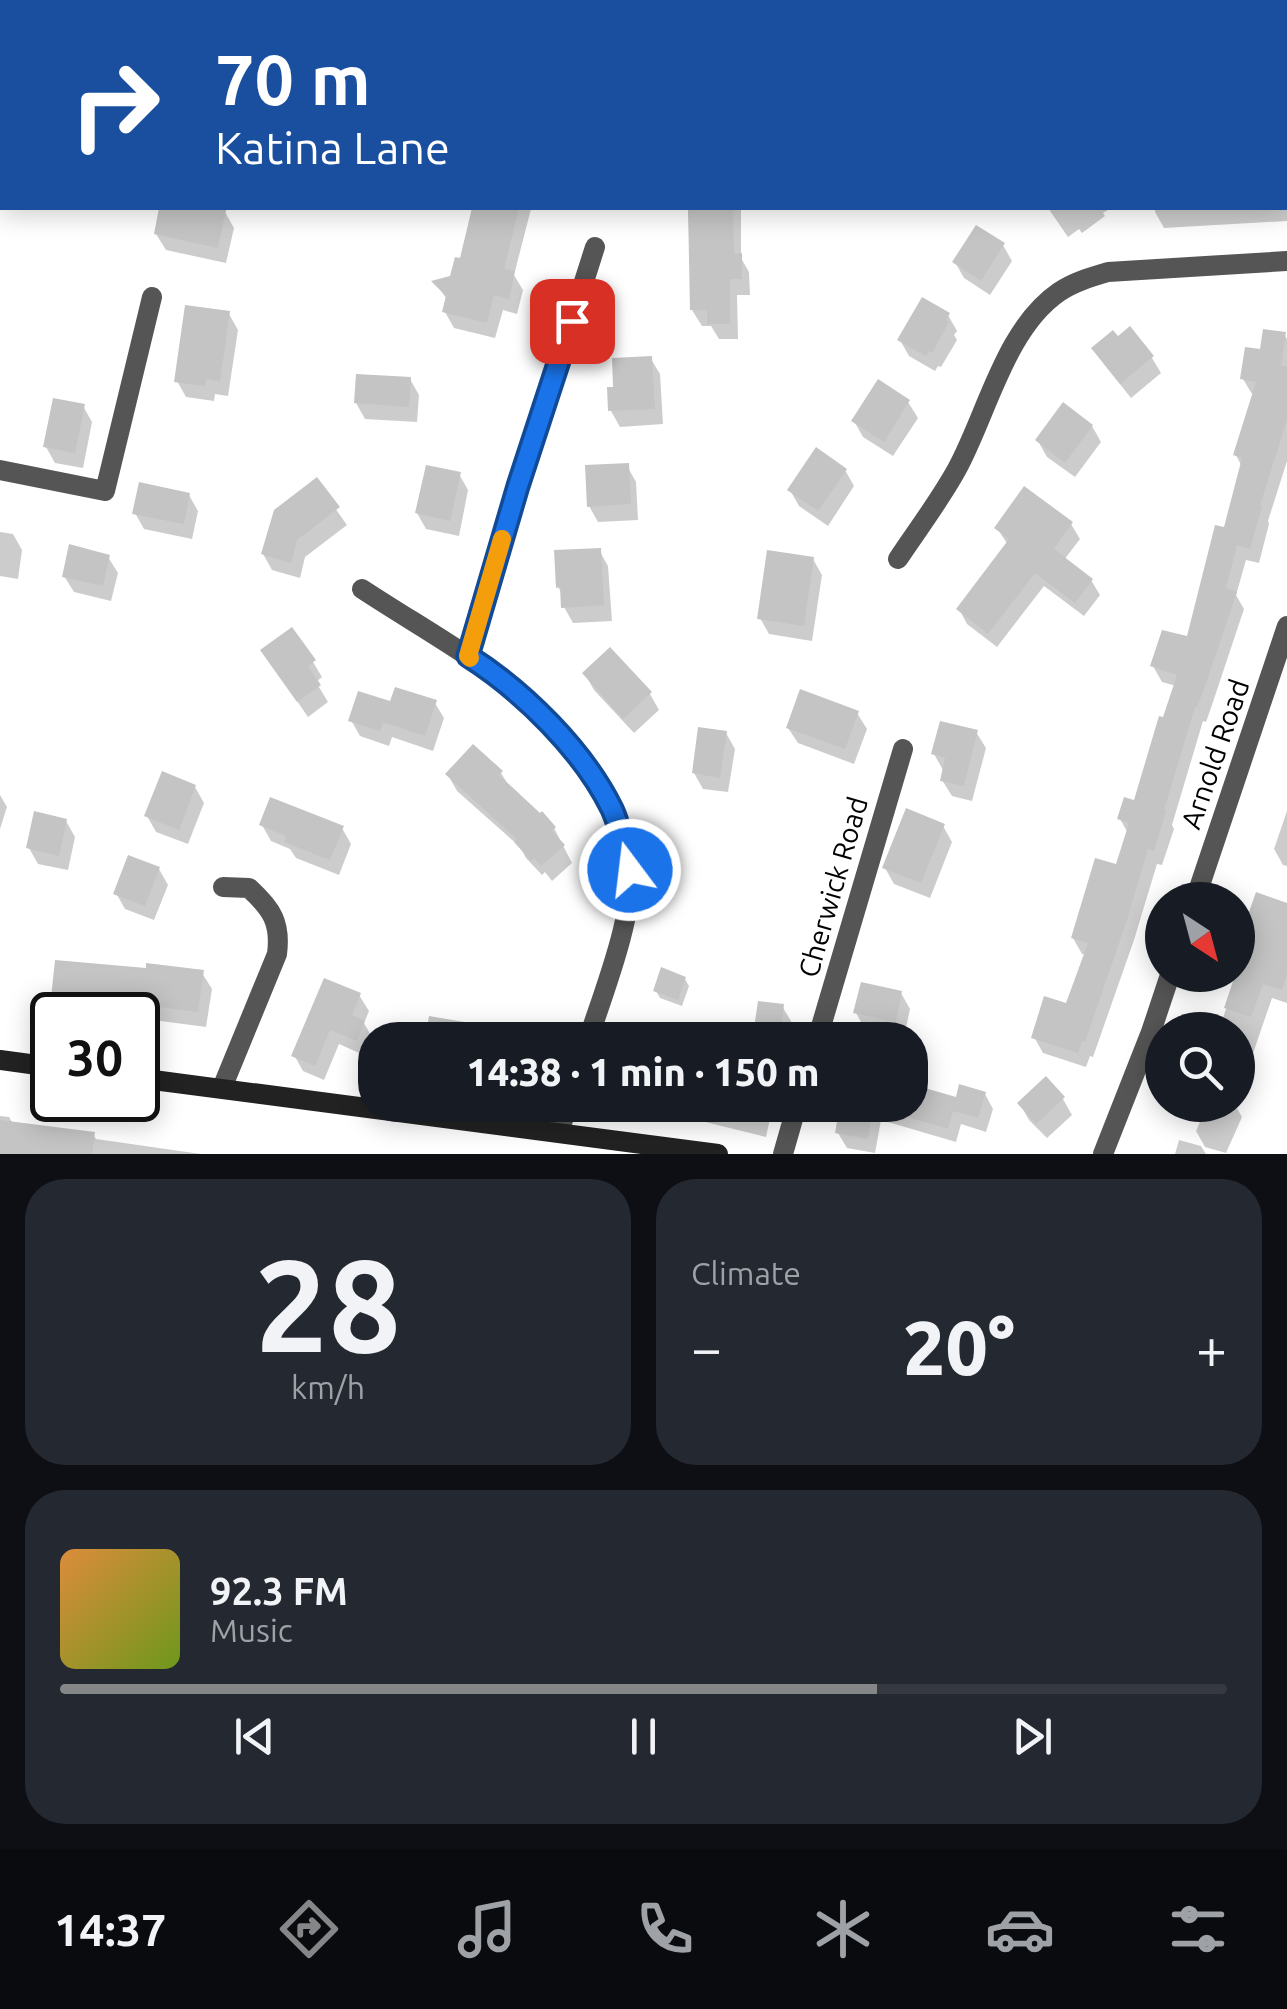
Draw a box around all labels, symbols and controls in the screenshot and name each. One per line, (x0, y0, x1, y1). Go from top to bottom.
icon: right (50, 40, 180, 170)
text: 70 m (215, 40, 371, 118)
text: Katina Lane (215, 122, 450, 173)
pin (530, 279, 615, 364)
icon: arrive (545, 294, 600, 349)
street label: Arnold Road (1175, 675, 1255, 833)
street label: Cherwick Road (792, 793, 873, 981)
position arrow (578, 818, 682, 922)
north arrow (1145, 882, 1255, 992)
map controls (1145, 882, 1255, 1122)
speed limit sign: 30 (30, 992, 160, 1122)
button: search (1145, 1012, 1255, 1122)
text: 14:38 · 1 min · 150 m (466, 1051, 820, 1093)
text: 28 (255, 1231, 401, 1377)
text: Climate (691, 1255, 801, 1291)
text: 20° (903, 1305, 1015, 1389)
text: − (691, 1317, 722, 1378)
text: + (1196, 1317, 1227, 1378)
text: km/h (291, 1369, 365, 1405)
text: 92.3 FM (210, 1570, 348, 1612)
text: Music (210, 1612, 293, 1648)
icon: previous (227, 1709, 282, 1764)
icon: pause (616, 1709, 671, 1764)
icon: next (1005, 1709, 1060, 1764)
icon: directions (274, 1894, 344, 1964)
icon: music (452, 1894, 522, 1964)
icon: phone (630, 1894, 700, 1964)
icon: climate (808, 1894, 878, 1964)
icon: car (985, 1894, 1055, 1964)
icon: filters (1163, 1894, 1233, 1964)
text: 14:37 (54, 1904, 166, 1955)

